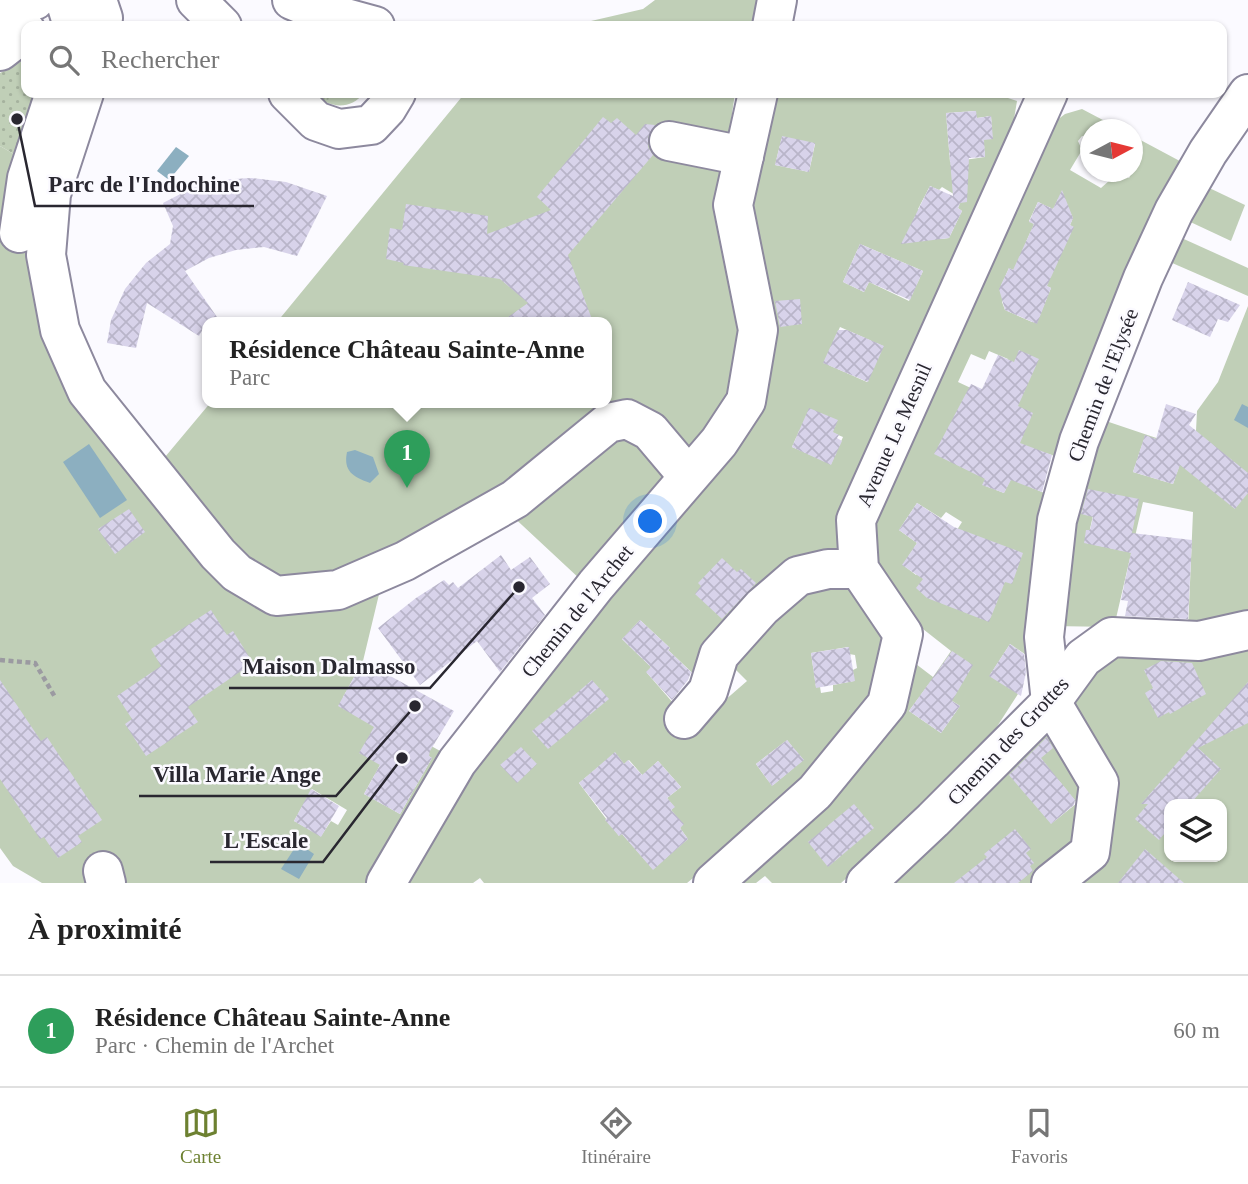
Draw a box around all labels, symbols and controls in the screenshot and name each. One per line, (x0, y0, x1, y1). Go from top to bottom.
search box (21, 21, 1227, 98)
icon: search (45, 41, 83, 79)
text: Rechercher (101, 45, 219, 74)
north arrow (1080, 119, 1143, 182)
callout: Parc de l'Indochine (35, 162, 254, 206)
text: Parc de l'Indochine (48, 172, 240, 197)
street label: Chemin de l'Elysée (1063, 305, 1143, 465)
popup (202, 317, 612, 408)
text: Résidence Château Sainte-Anne (229, 335, 585, 364)
street label: Avenue Le Mesnil (852, 359, 936, 511)
text: Parc (229, 365, 270, 390)
pin: 1 (384, 430, 430, 488)
your location (633, 504, 667, 538)
street label: Chemin de l'Archet (516, 540, 638, 682)
callout: Maison Dalmasso (229, 644, 430, 688)
text: Maison Dalmasso (242, 654, 416, 679)
street label: Chemin des Grottes (942, 672, 1074, 810)
callout: Villa Marie Ange (139, 752, 336, 796)
text: Villa Marie Ange (153, 762, 321, 787)
map controls (1164, 799, 1227, 862)
button: layers (1164, 799, 1227, 862)
callout: L'Escale (210, 818, 323, 862)
text: L'Escale (224, 828, 308, 853)
text: À proximité (28, 912, 182, 945)
text: Résidence Château Sainte-Anne (95, 1003, 450, 1032)
text: 1 (45, 1018, 57, 1043)
text: 60 m (1173, 1018, 1220, 1043)
text: Parc · Chemin de l'Archet (95, 1033, 334, 1058)
tab: Carte (180, 1104, 221, 1168)
tab: Itinéraire (581, 1104, 651, 1168)
tab: Favoris (1011, 1104, 1068, 1168)

